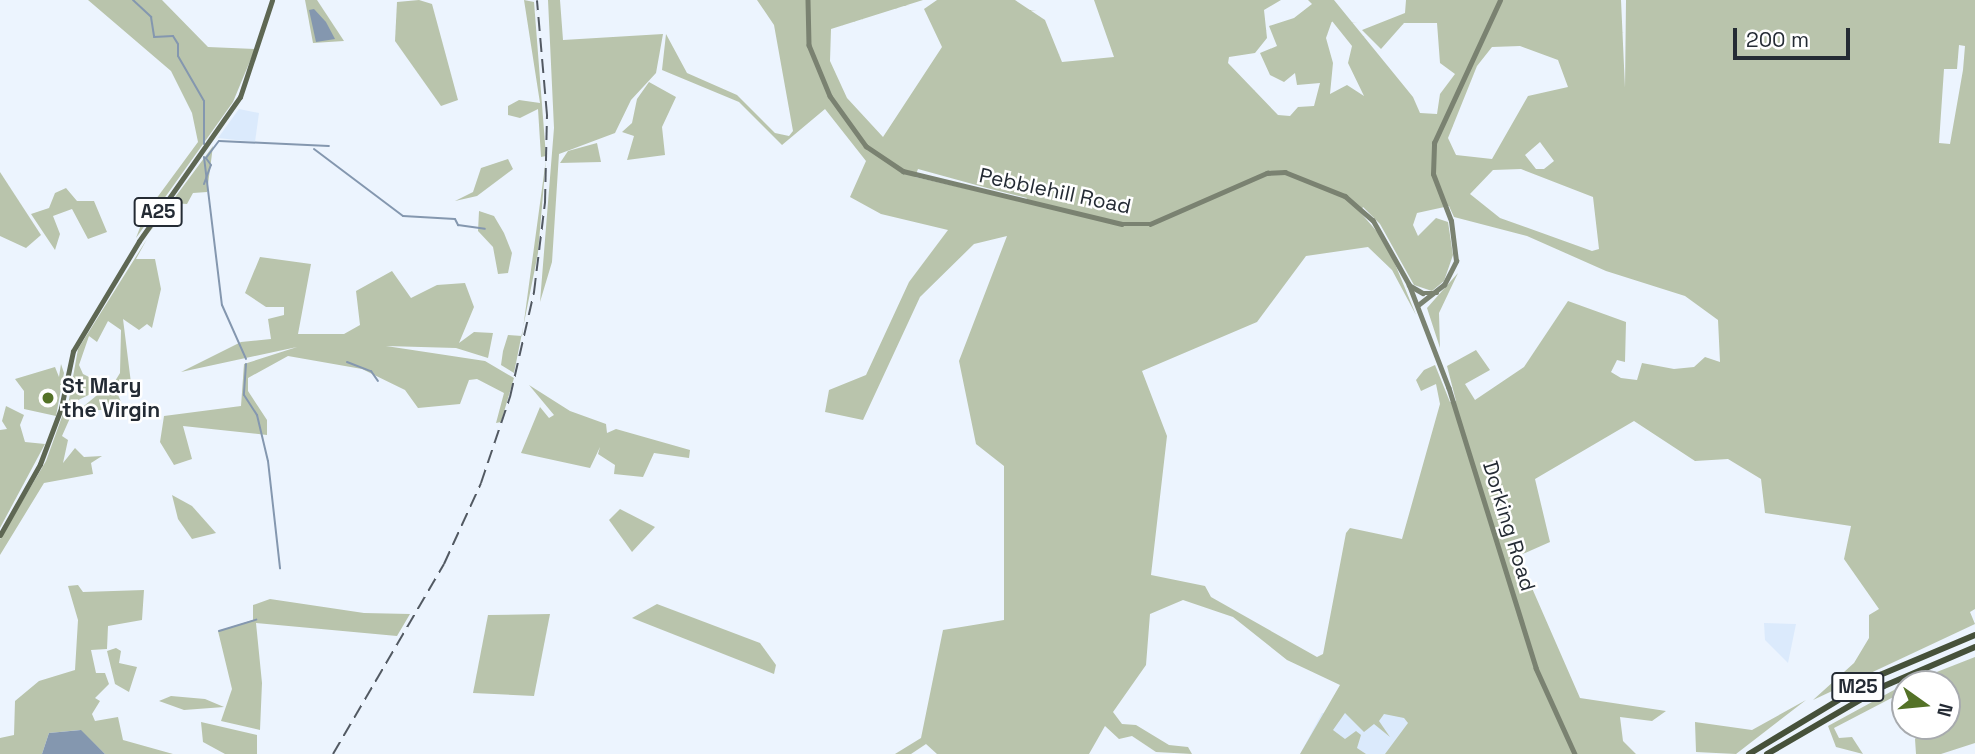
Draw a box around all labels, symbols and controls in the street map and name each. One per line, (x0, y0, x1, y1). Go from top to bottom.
scale bar (1737, 14, 1854, 58)
text: 200 m (1746, 26, 1809, 53)
street label: Pebblehill Road (977, 163, 1133, 219)
road number: A25 (134, 196, 182, 228)
place label: St Mary the Virgin (62, 373, 160, 423)
marker: St Mary the Virgin (40, 390, 56, 406)
street label: Dorking Road (1477, 458, 1541, 594)
north arrow (1891, 670, 1961, 740)
road number: M25 (1830, 672, 1886, 702)
text: N (1931, 701, 1959, 719)

